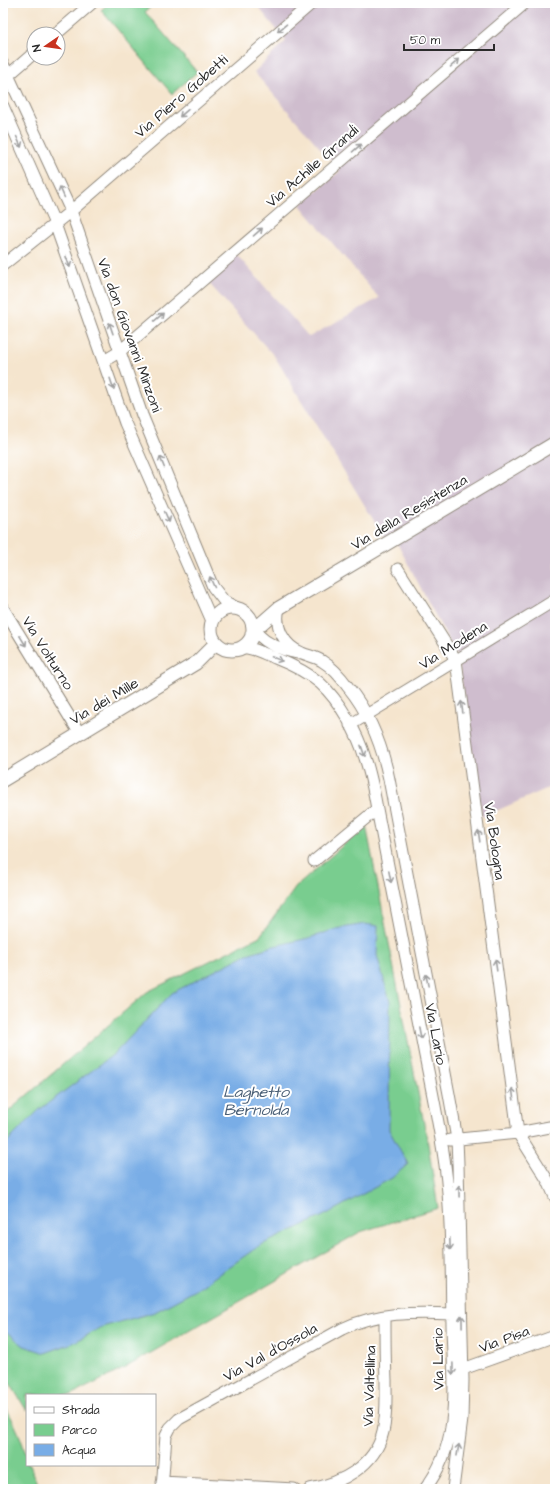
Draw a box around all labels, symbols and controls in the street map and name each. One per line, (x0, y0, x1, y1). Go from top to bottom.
one-way arrow (277, 24, 288, 33)
north arrow (26, 26, 66, 66)
scale bar (404, 26, 494, 52)
text: 50 m (410, 32, 441, 49)
text: N (29, 43, 45, 53)
street label: Via Piero Gobetti (130, 49, 233, 143)
one-way arrow (450, 58, 461, 67)
one-way arrow (179, 109, 189, 118)
street label: Via Achille Grandi (261, 120, 364, 213)
one-way arrow (16, 135, 23, 147)
one-way arrow (351, 143, 362, 152)
one-way arrow (58, 187, 65, 199)
one-way arrow (253, 228, 263, 237)
one-way arrow (65, 255, 73, 267)
street label: Via don Giovanni Minzoni (92, 255, 167, 416)
one-way arrow (154, 313, 165, 322)
one-way arrow (107, 321, 114, 334)
one-way arrow (109, 378, 116, 391)
one-way arrow (158, 457, 165, 469)
street label: Via della Resistenza (347, 469, 472, 556)
one-way arrow (163, 511, 171, 523)
one-way arrow (208, 577, 215, 589)
street label: Via Volturno (17, 612, 79, 695)
street label: Via Modena (415, 616, 492, 675)
one-way arrow (20, 635, 28, 647)
one-way arrow (270, 655, 282, 663)
street label: Via dei Mille (66, 673, 143, 730)
one-way arrow (458, 701, 466, 714)
one-way arrow (359, 744, 367, 756)
street label: Via Bologna (478, 801, 510, 882)
one-way arrow (475, 830, 483, 843)
one-way arrow (387, 871, 395, 884)
one-way arrow (492, 959, 500, 972)
one-way arrow (423, 973, 431, 986)
street label: Via Lario (419, 1002, 452, 1067)
one-way arrow (417, 1026, 425, 1039)
water label: Laghetto Bernolda (223, 1081, 290, 1121)
one-way arrow (509, 1088, 517, 1101)
one-way arrow (455, 1185, 463, 1198)
one-way arrow (446, 1237, 453, 1250)
one-way arrow (458, 1315, 466, 1328)
street label: Via Val d'Ossola (220, 1318, 321, 1387)
street label: Via Pisa (476, 1321, 533, 1358)
street label: Via Lario (427, 1327, 450, 1390)
street label: Via Valtellina (358, 1345, 381, 1427)
one-way arrow (449, 1362, 457, 1375)
legend (26, 1394, 156, 1466)
text: Strada (62, 1402, 100, 1419)
text: Parco (62, 1422, 97, 1439)
text: Acqua (62, 1442, 96, 1459)
one-way arrow (454, 1444, 462, 1457)

